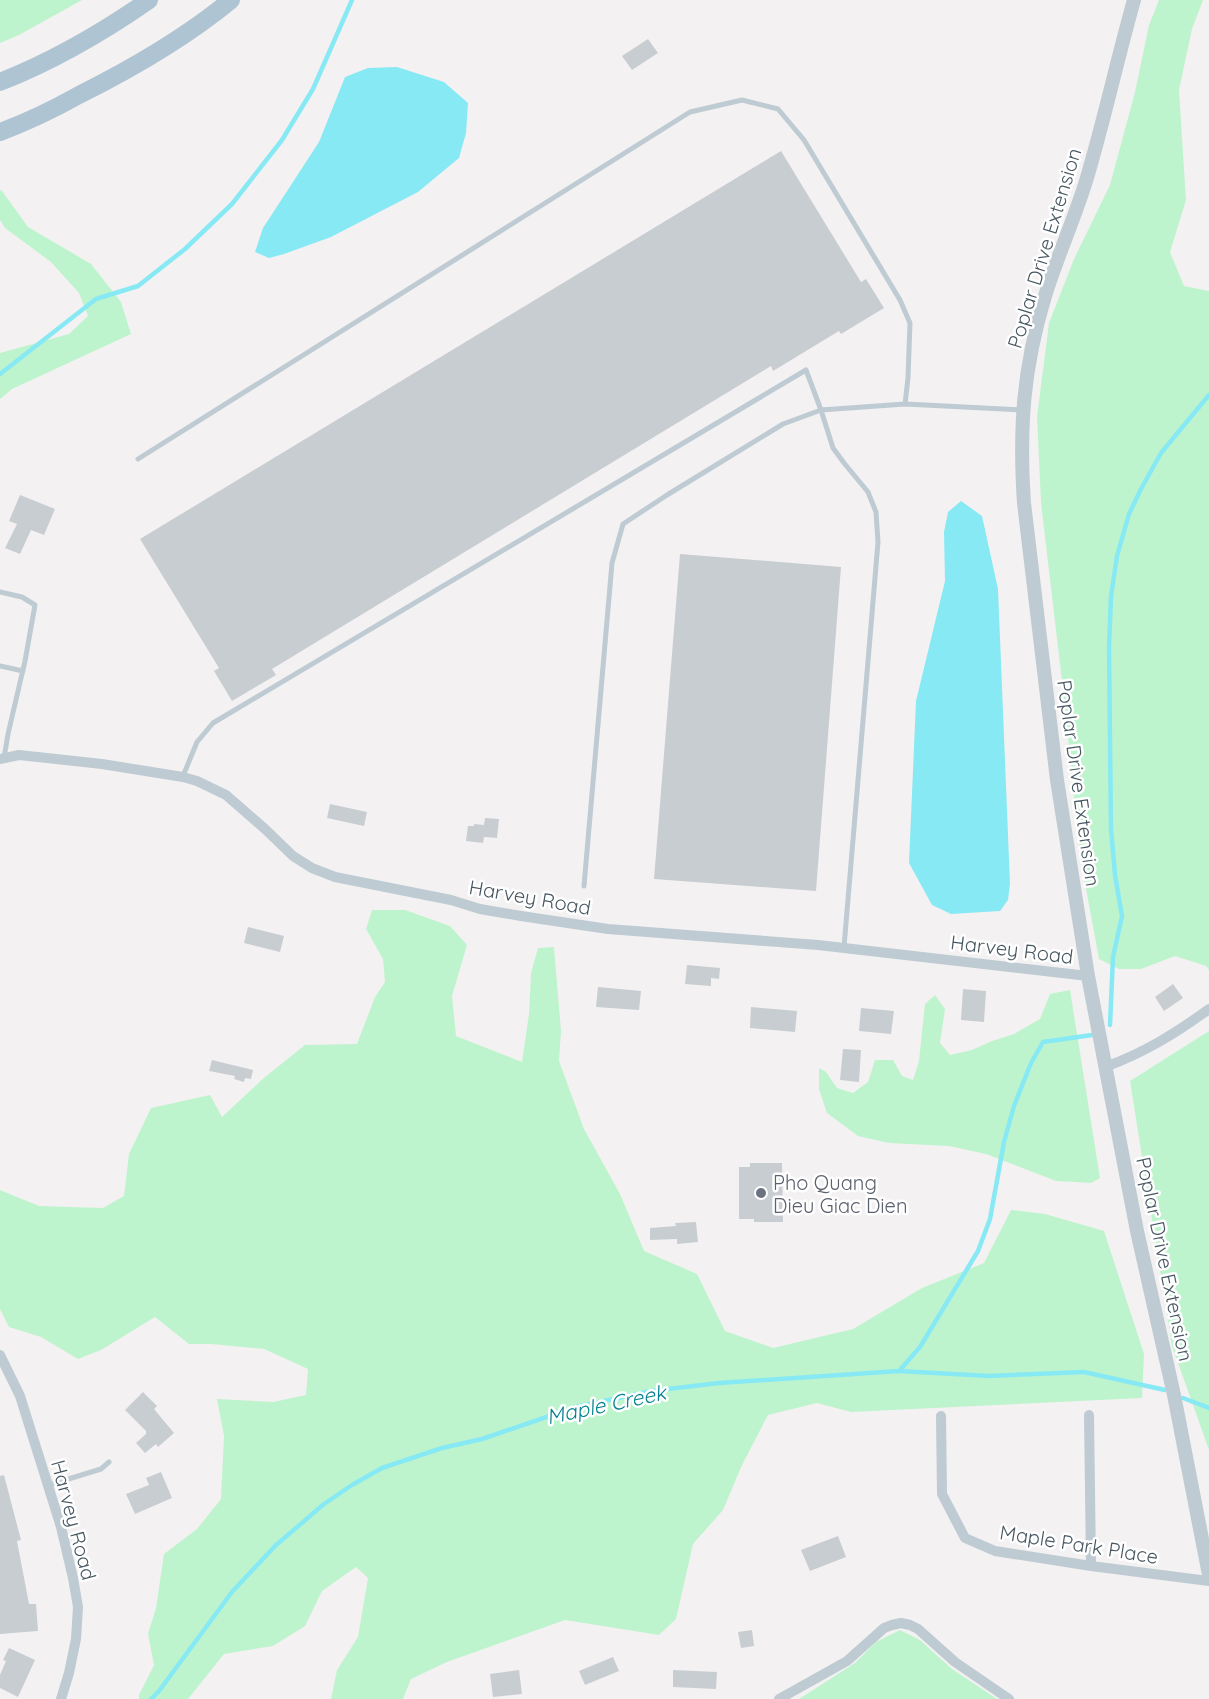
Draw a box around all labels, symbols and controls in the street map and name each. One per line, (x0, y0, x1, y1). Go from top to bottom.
street label: Poplar Drive Extension (1002, 145, 1086, 351)
street label: Poplar Drive Extension (1052, 678, 1106, 888)
street label: Harvey Road (467, 874, 593, 920)
street label: Harvey Road (949, 929, 1075, 969)
street label: Poplar Drive Extension (1131, 1155, 1199, 1363)
place label: Pho Quang Dieu Giac Dien (773, 1170, 907, 1218)
marker: Pho Quang Dieu Giac Dien (754, 1186, 768, 1200)
water label: Maple Creek (544, 1378, 670, 1429)
street label: Harvey Road (46, 1457, 102, 1583)
street label: Maple Park Place (998, 1519, 1160, 1569)

